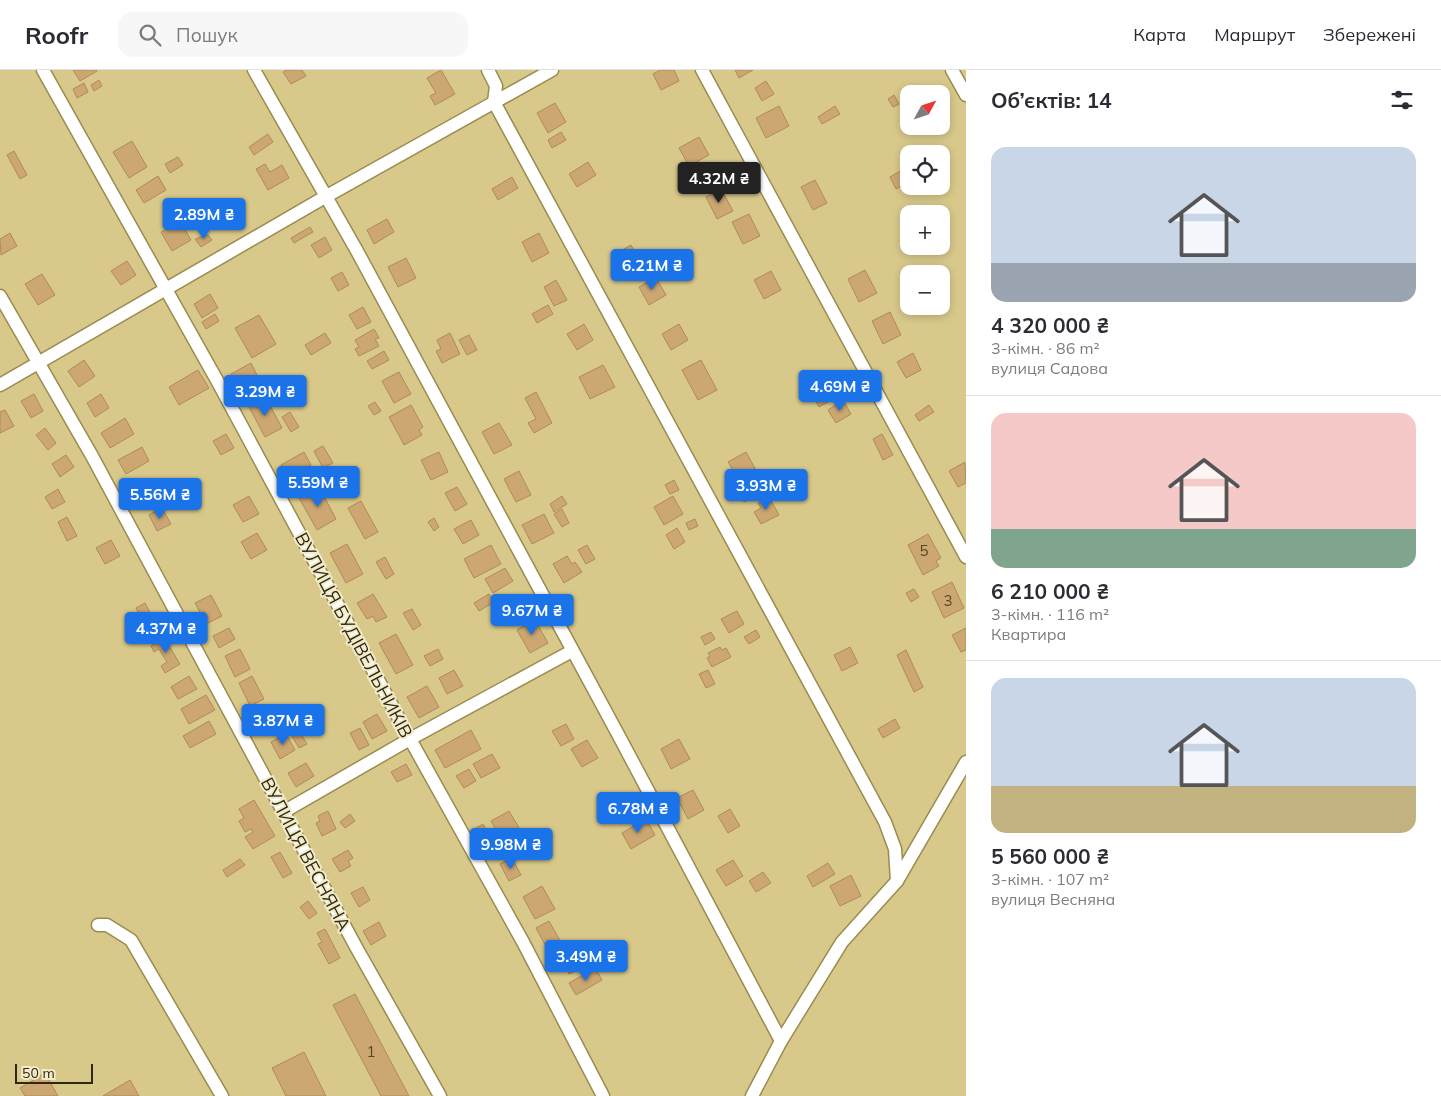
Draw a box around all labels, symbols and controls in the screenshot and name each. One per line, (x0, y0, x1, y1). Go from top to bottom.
search box (118, 12, 468, 57)
text: Roofr (25, 20, 88, 50)
icon: search (136, 21, 164, 49)
text: Пошук (176, 23, 238, 47)
text: Карта (1133, 23, 1186, 46)
text: Маршрут (1214, 23, 1295, 46)
text: Збережені (1323, 23, 1416, 46)
north arrow (900, 85, 950, 135)
map controls (900, 85, 950, 315)
icon: filters (1388, 86, 1416, 114)
text: Об’єктів: 14 (991, 87, 1112, 113)
button: locate (900, 145, 950, 195)
pin: 4.32M ₴ (673, 162, 765, 204)
text: 4.32M ₴ (689, 168, 749, 188)
icon: home (1159, 180, 1249, 270)
pin: 2.89M ₴ (158, 198, 250, 240)
text: 2.89M ₴ (174, 204, 234, 224)
button: + (900, 205, 950, 255)
pin: 6.21M ₴ (606, 248, 698, 291)
text: 6.21M ₴ (622, 255, 682, 275)
button: − (900, 265, 950, 315)
text: 4 320 000 ₴ (991, 312, 1109, 338)
text: 3-кімн. · 86 m² (991, 338, 1100, 358)
text: вулиця Садова (991, 358, 1108, 378)
pin: 4.69M ₴ (794, 370, 886, 412)
pin: 3.29M ₴ (219, 374, 311, 417)
text: 4.69M ₴ (810, 376, 870, 396)
text: 3.29M ₴ (235, 381, 295, 401)
icon: home (1159, 445, 1249, 535)
pin: 5.59M ₴ (272, 466, 364, 508)
pin: 3.93M ₴ (720, 468, 812, 511)
text: 5.59M ₴ (288, 472, 348, 492)
text: 3.93M ₴ (736, 475, 796, 495)
pin: 5.56M ₴ (114, 478, 206, 520)
text: 5.56M ₴ (130, 484, 190, 504)
street label: ВУЛИЦЯ БУДІВЕЛЬНИКІВ (290, 528, 418, 742)
house number: 5 (919, 541, 929, 560)
text: 6 210 000 ₴ (991, 578, 1109, 604)
house number: 3 (943, 591, 953, 610)
pin: 9.67M ₴ (486, 594, 578, 636)
text: 9.67M ₴ (502, 600, 562, 620)
text: 3-кімн. · 116 m² (991, 604, 1109, 624)
pin: 4.37M ₴ (120, 612, 212, 654)
text: 4.37M ₴ (136, 618, 196, 638)
text: Квартира (991, 624, 1066, 644)
pin: 3.87M ₴ (237, 704, 329, 746)
text: 3.87M ₴ (253, 710, 313, 730)
icon: home (1159, 710, 1249, 800)
street label: ВУЛИЦЯ ВЕСНЯНА (256, 773, 356, 935)
pin: 6.78M ₴ (592, 792, 684, 834)
text: 6.78M ₴ (608, 798, 668, 818)
pin: 9.98M ₴ (465, 828, 557, 870)
text: 9.98M ₴ (481, 834, 541, 854)
text: 5 560 000 ₴ (991, 843, 1109, 869)
text: 3-кімн. · 107 m² (991, 869, 1109, 889)
text: вулиця Весняна (991, 889, 1115, 909)
pin: 3.49M ₴ (540, 940, 632, 982)
text: 3.49M ₴ (556, 946, 616, 966)
house number: 1 (366, 1042, 376, 1061)
scale bar (15, 1061, 92, 1084)
text: 50 m (22, 1064, 55, 1082)

